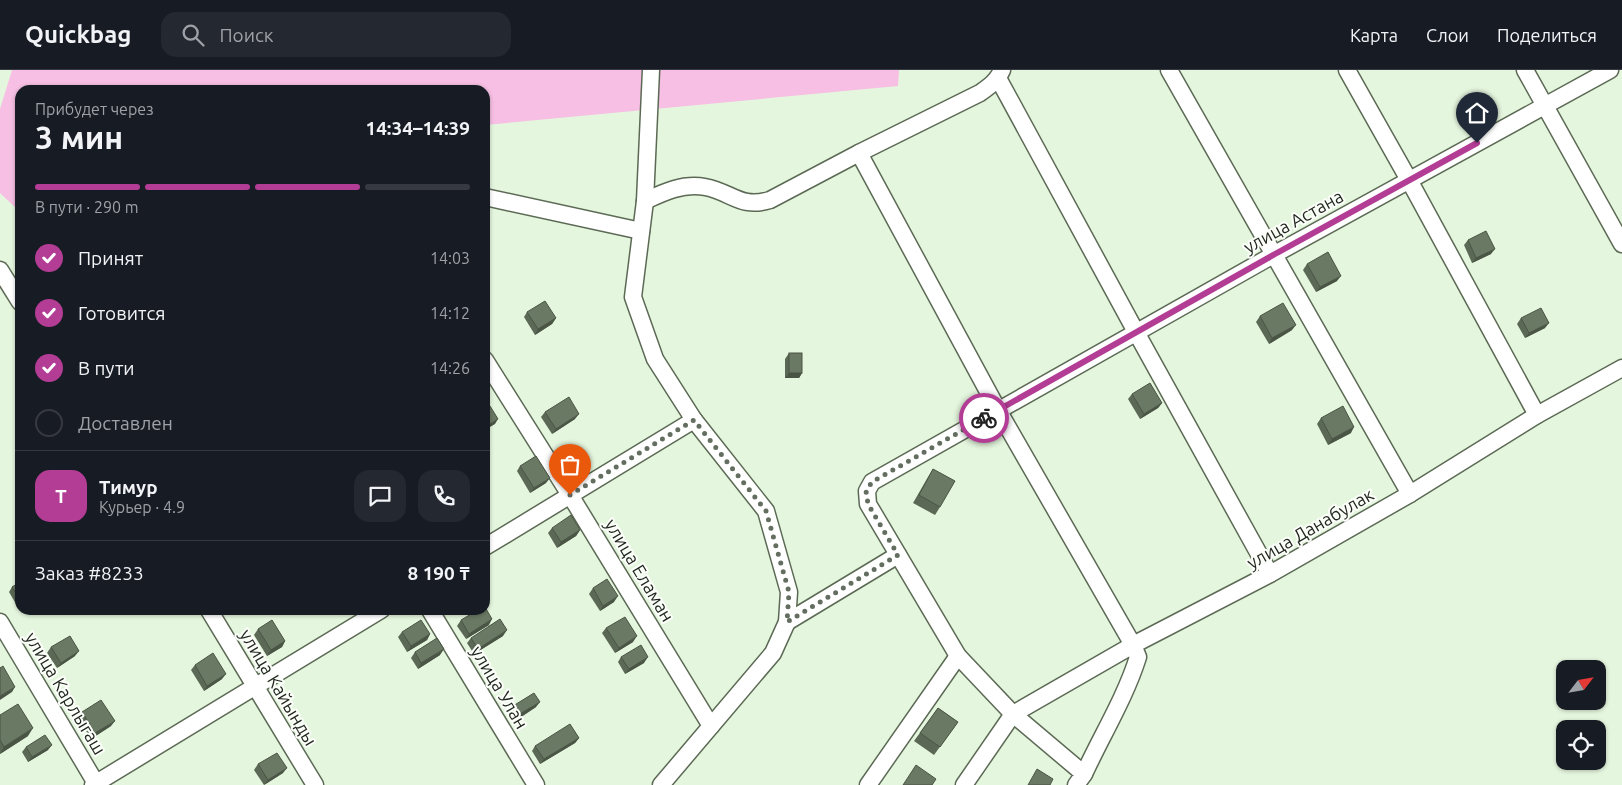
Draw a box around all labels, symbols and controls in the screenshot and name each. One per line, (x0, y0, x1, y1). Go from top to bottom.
search box (161, 12, 511, 57)
text: Quickbag (25, 21, 131, 48)
icon: search (179, 21, 207, 49)
text: Поиск (219, 24, 274, 46)
text: Карта (1350, 25, 1398, 45)
text: Слои (1426, 25, 1469, 45)
text: Поделиться (1497, 25, 1597, 45)
pin (1456, 92, 1498, 143)
icon: home (1463, 99, 1491, 127)
text: Прибудет через (35, 100, 154, 118)
text: 14:34–14:39 (365, 117, 470, 139)
text: 3 мин (35, 119, 123, 155)
street label: улица Астана (1240, 185, 1346, 257)
text: В пути · 290 m (35, 198, 138, 216)
icon: check (35, 244, 63, 272)
text: Принят (78, 247, 143, 269)
text: 14:03 (430, 249, 470, 267)
icon: check (35, 299, 63, 327)
text: Готовится (78, 302, 165, 324)
text: 14:12 (430, 304, 470, 322)
icon: check (35, 354, 63, 382)
text: В пути (78, 357, 135, 379)
text: 14:26 (430, 359, 470, 377)
courier (959, 393, 1009, 443)
icon: bike (970, 404, 998, 432)
text: Доставлен (78, 412, 173, 434)
pin (549, 444, 591, 495)
icon: bag (556, 451, 584, 479)
button: chat (354, 470, 406, 522)
button: phone (418, 470, 470, 522)
text: Тимур (99, 476, 158, 498)
street label: улица Данабулак (1243, 484, 1377, 572)
text: Т (55, 485, 67, 507)
text: Курьер · 4.9 (99, 498, 185, 516)
street label: улица Еламан (602, 515, 678, 625)
text: Заказ #8233 (35, 562, 144, 584)
text: 8 190 ₸ (407, 562, 470, 584)
street label: улица Кайынды (236, 625, 322, 749)
street label: улица Карлыгаш (22, 628, 110, 758)
street label: улица Улан (468, 642, 532, 732)
north arrow (1556, 660, 1606, 710)
map controls (1556, 660, 1606, 770)
button: locate (1556, 720, 1606, 770)

